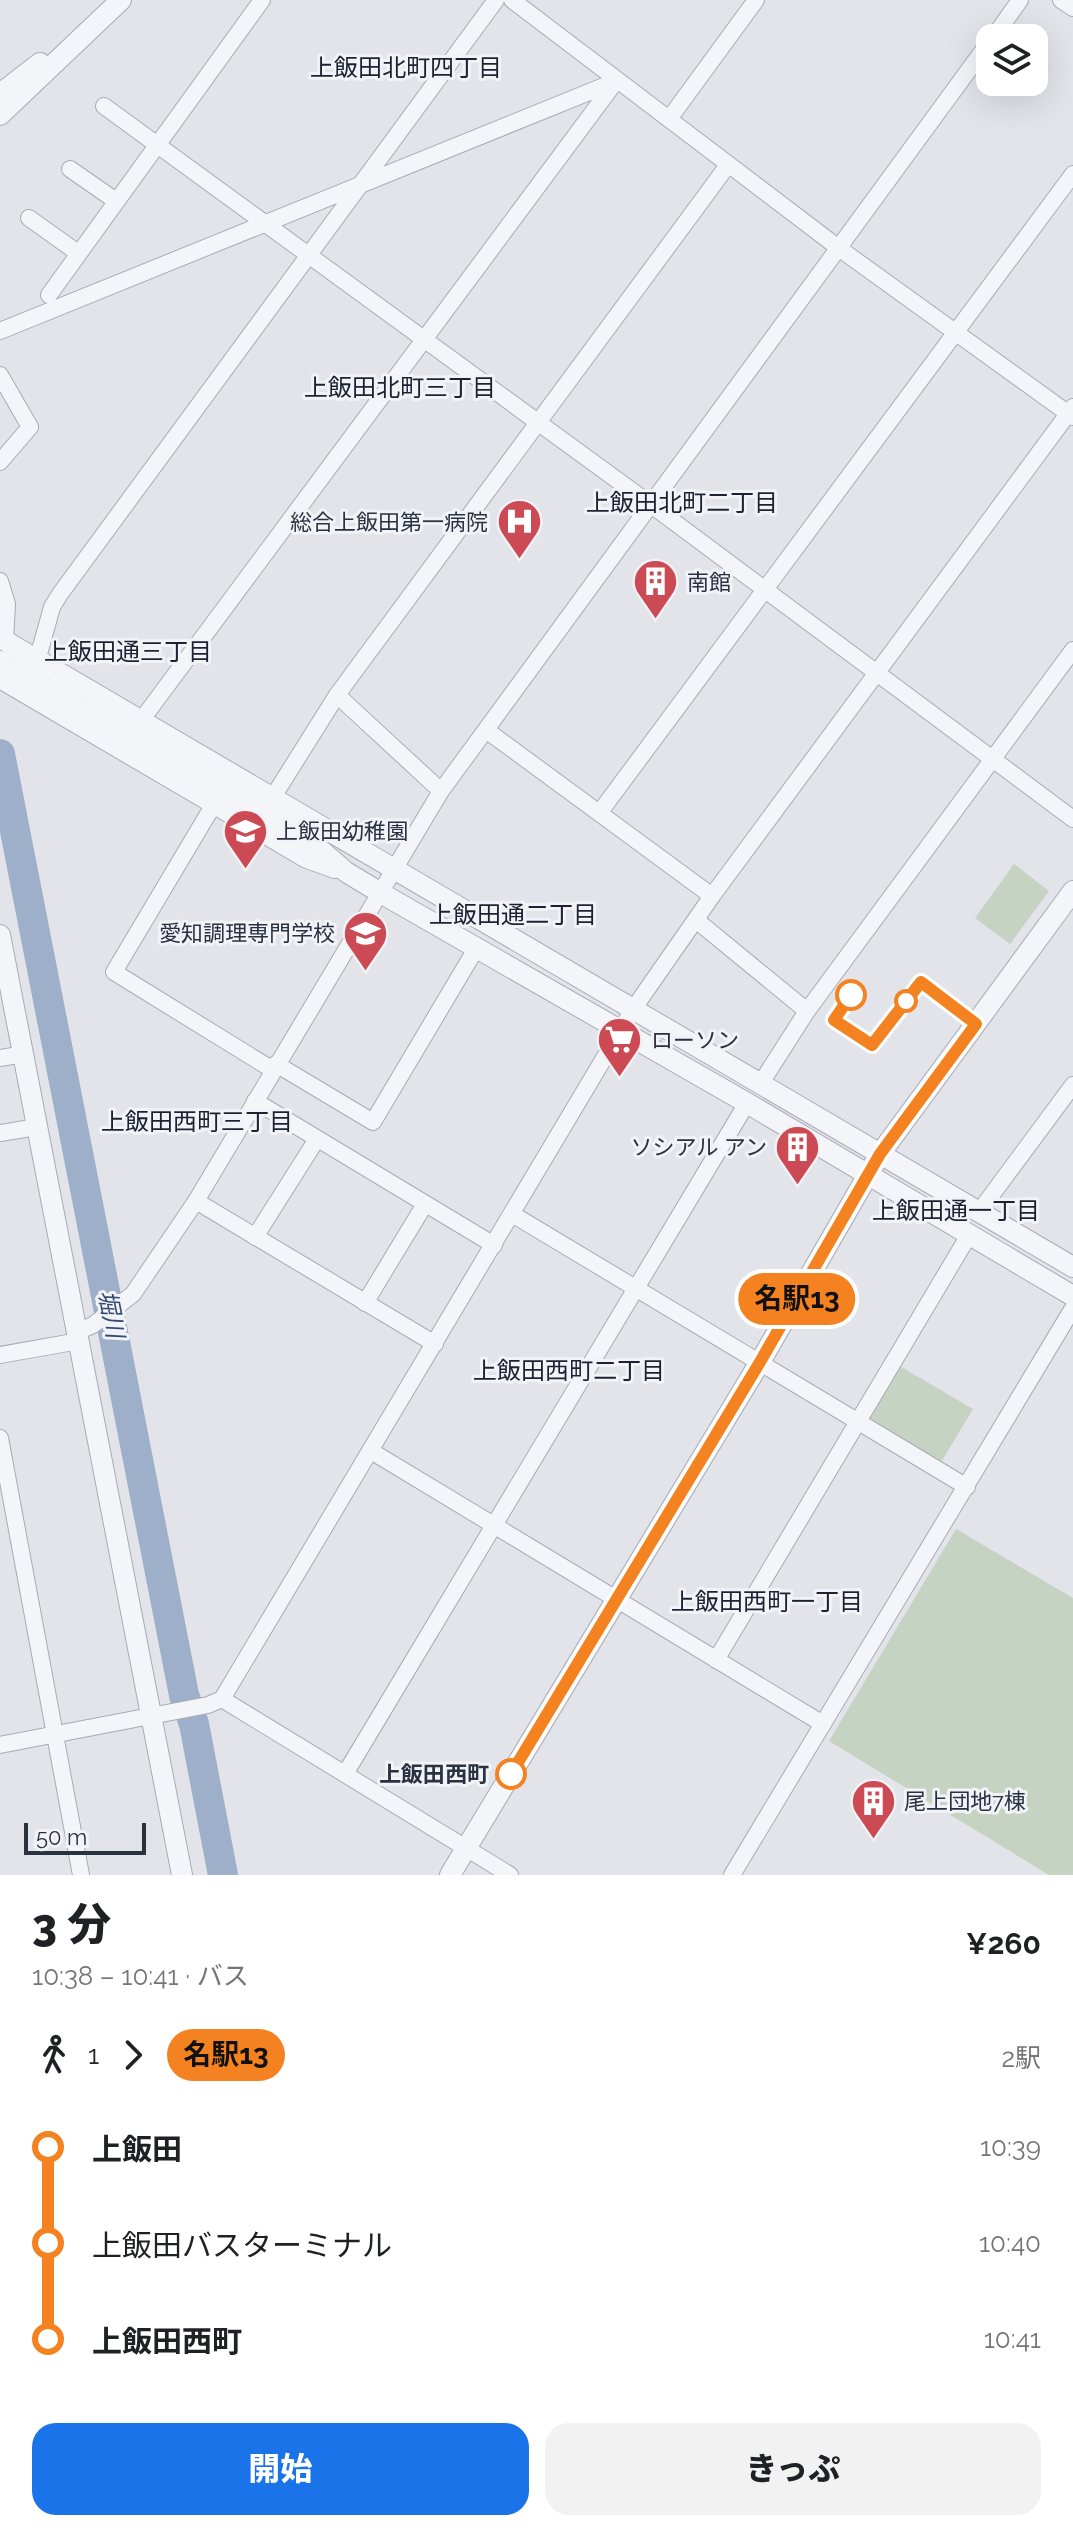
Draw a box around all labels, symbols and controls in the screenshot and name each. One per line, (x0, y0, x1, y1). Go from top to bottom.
map controls (976, 24, 1048, 96)
button: layers (976, 24, 1048, 96)
district label: 上飯田北町四丁目 (310, 53, 502, 82)
district label: 上飯田北町三丁目 (304, 373, 496, 402)
district label: 上飯田北町二丁目 (586, 488, 778, 517)
hospital icon: 総合上飯田第一病院 (495, 498, 543, 561)
place label: 総合上飯田第一病院 (290, 509, 488, 535)
building icon: 南館 (632, 558, 680, 621)
place label: 南館 (687, 569, 731, 595)
district label: 上飯田通三丁目 (44, 637, 212, 666)
school or university icon: 上飯田幼稚園 (221, 807, 269, 870)
place label: 上飯田幼稚園 (276, 818, 408, 844)
district label: 上飯田通二丁目 (429, 900, 597, 929)
school or university icon: 愛知調理専門学校 (342, 909, 390, 972)
place label: 愛知調理専門学校 (159, 920, 335, 946)
unlabelled marker (836, 980, 866, 1010)
unlabelled marker (895, 990, 917, 1012)
supermarket icon: ローソン (596, 1016, 644, 1079)
place label: ローソン (651, 1027, 739, 1053)
district label: 上飯田西町三丁目 (101, 1107, 293, 1136)
building icon: ソシアル アン (774, 1123, 822, 1186)
place label: ソシアル アン (630, 1134, 767, 1160)
district label: 上飯田通一丁目 (872, 1196, 1040, 1225)
line badge: 名駅13 (741, 1273, 853, 1325)
text: 名駅13 (754, 1282, 840, 1315)
water label: 堀川 (93, 1288, 131, 1343)
district label: 上飯田西町二丁目 (473, 1356, 665, 1385)
district label: 上飯田西町一丁目 (671, 1587, 863, 1616)
marker: 上飯田西町 (496, 1759, 526, 1789)
place label: 上飯田西町 (379, 1761, 489, 1787)
building icon: 尾上団地7棟 (849, 1777, 897, 1840)
place label: 尾上団地7棟 (904, 1788, 1026, 1814)
scale bar (24, 1819, 146, 1855)
text: 50 m (36, 1824, 87, 1850)
text: 3 分 (32, 1899, 111, 1950)
text: ¥260 (966, 1926, 1041, 1961)
text: 10:38 – 10:41 · バス (32, 1961, 249, 1991)
icon: walk (32, 2033, 76, 2077)
icon: forward (111, 2033, 155, 2077)
text: 名駅13 (183, 2038, 269, 2071)
text: 1 (88, 2040, 99, 2070)
text: 2駅 (1001, 2043, 1041, 2073)
text: 上飯田 (92, 2132, 182, 2167)
text: 10:39 (980, 2132, 1041, 2162)
text: 上飯田バスターミナル (92, 2228, 392, 2263)
text: 10:40 (979, 2228, 1041, 2258)
text: 上飯田西町 (92, 2324, 242, 2359)
text: 10:41 (984, 2324, 1041, 2354)
button: 開始 (32, 2423, 529, 2515)
button: きっぷ (545, 2423, 1041, 2515)

